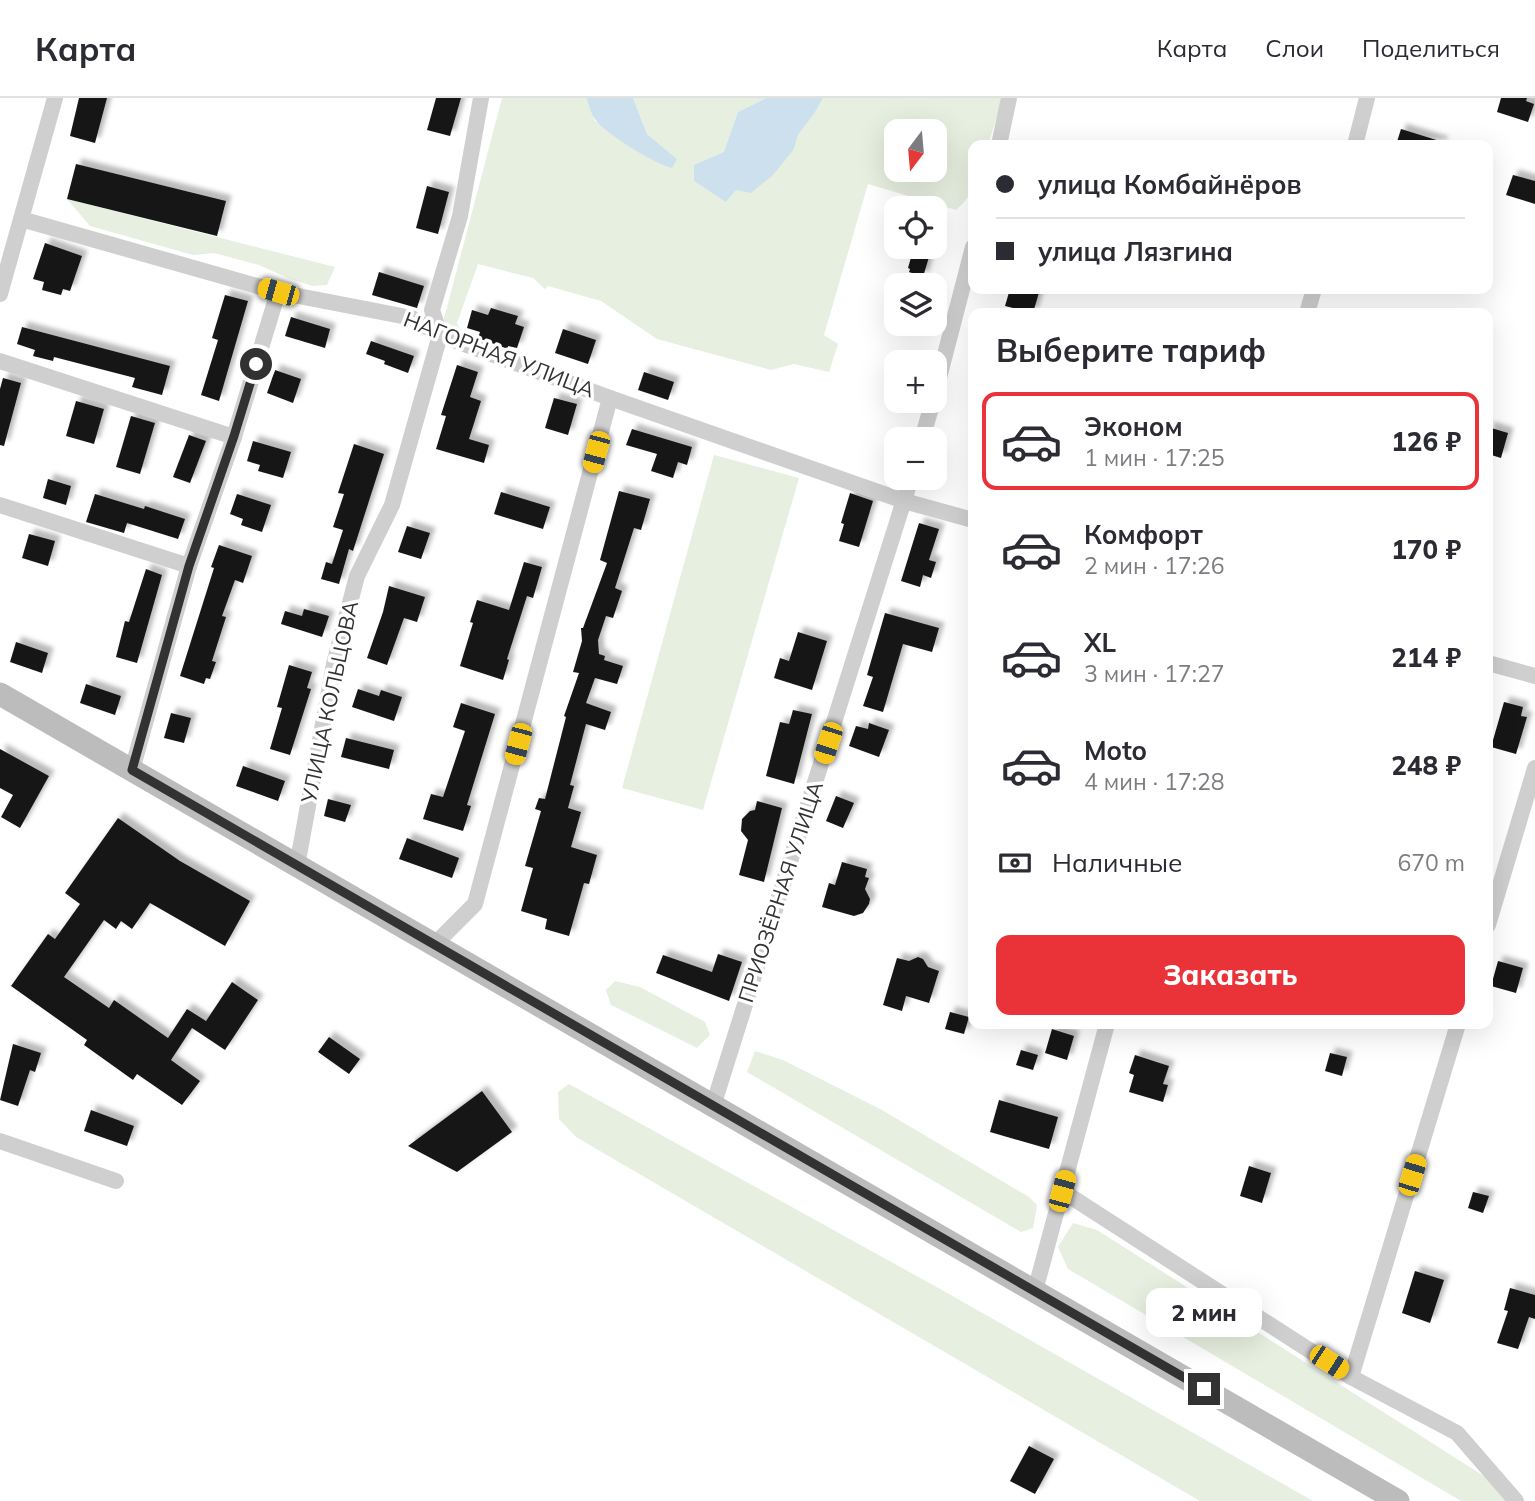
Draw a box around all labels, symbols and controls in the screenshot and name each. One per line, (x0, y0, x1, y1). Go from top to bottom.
text: Карта (35, 28, 137, 69)
text: Карта (1157, 33, 1227, 63)
text: Слои (1265, 33, 1324, 63)
text: Поделиться (1362, 33, 1500, 63)
north arrow (884, 119, 947, 182)
map controls (884, 119, 947, 490)
text: улица Комбайнёров (1038, 168, 1302, 201)
button: locate (884, 196, 947, 259)
text: улица Лязгина (1038, 235, 1233, 268)
button: layers (884, 273, 947, 336)
car (255, 276, 302, 308)
street label: НАГОРНАЯ УЛИЦА (400, 306, 599, 403)
text: Выберите тариф (996, 330, 1266, 370)
route start (240, 348, 272, 380)
button: + (884, 350, 947, 413)
icon: car (1000, 410, 1063, 473)
text: Эконом (1084, 410, 1183, 443)
text: 126 ₽ (1391, 425, 1461, 458)
button: − (884, 427, 947, 490)
car (581, 429, 612, 475)
text: 1 мин · 17:25 (1084, 443, 1224, 472)
icon: car (1000, 518, 1063, 581)
text: Комфорт (1084, 518, 1203, 551)
text: 170 ₽ (1391, 533, 1461, 566)
text: 2 мин · 17:26 (1084, 551, 1224, 580)
street label: УЛИЦА КОЛЬЦОВА (295, 598, 363, 806)
icon: car (1000, 626, 1063, 689)
text: XL (1084, 626, 1116, 659)
text: 214 ₽ (1391, 641, 1461, 674)
text: 3 мин · 17:27 (1084, 659, 1224, 688)
car (812, 720, 845, 766)
car (503, 721, 534, 767)
icon: car (1000, 734, 1063, 797)
text: Moto (1084, 734, 1147, 767)
text: 248 ₽ (1391, 749, 1461, 782)
text: 4 мин · 17:28 (1084, 767, 1224, 796)
street label: ПРИОЗЁРНАЯ УЛИЦА (732, 777, 828, 1005)
icon: cash (996, 844, 1034, 882)
text: Наличные (1052, 846, 1182, 879)
text: 670 m (1397, 848, 1465, 877)
button: Заказать (996, 935, 1465, 1015)
car (1396, 1152, 1429, 1198)
car (1047, 1168, 1078, 1214)
callout: 2 мин (1146, 1288, 1262, 1336)
text: 2 мин (1171, 1298, 1237, 1327)
car (1306, 1342, 1353, 1382)
route end (1188, 1373, 1220, 1405)

